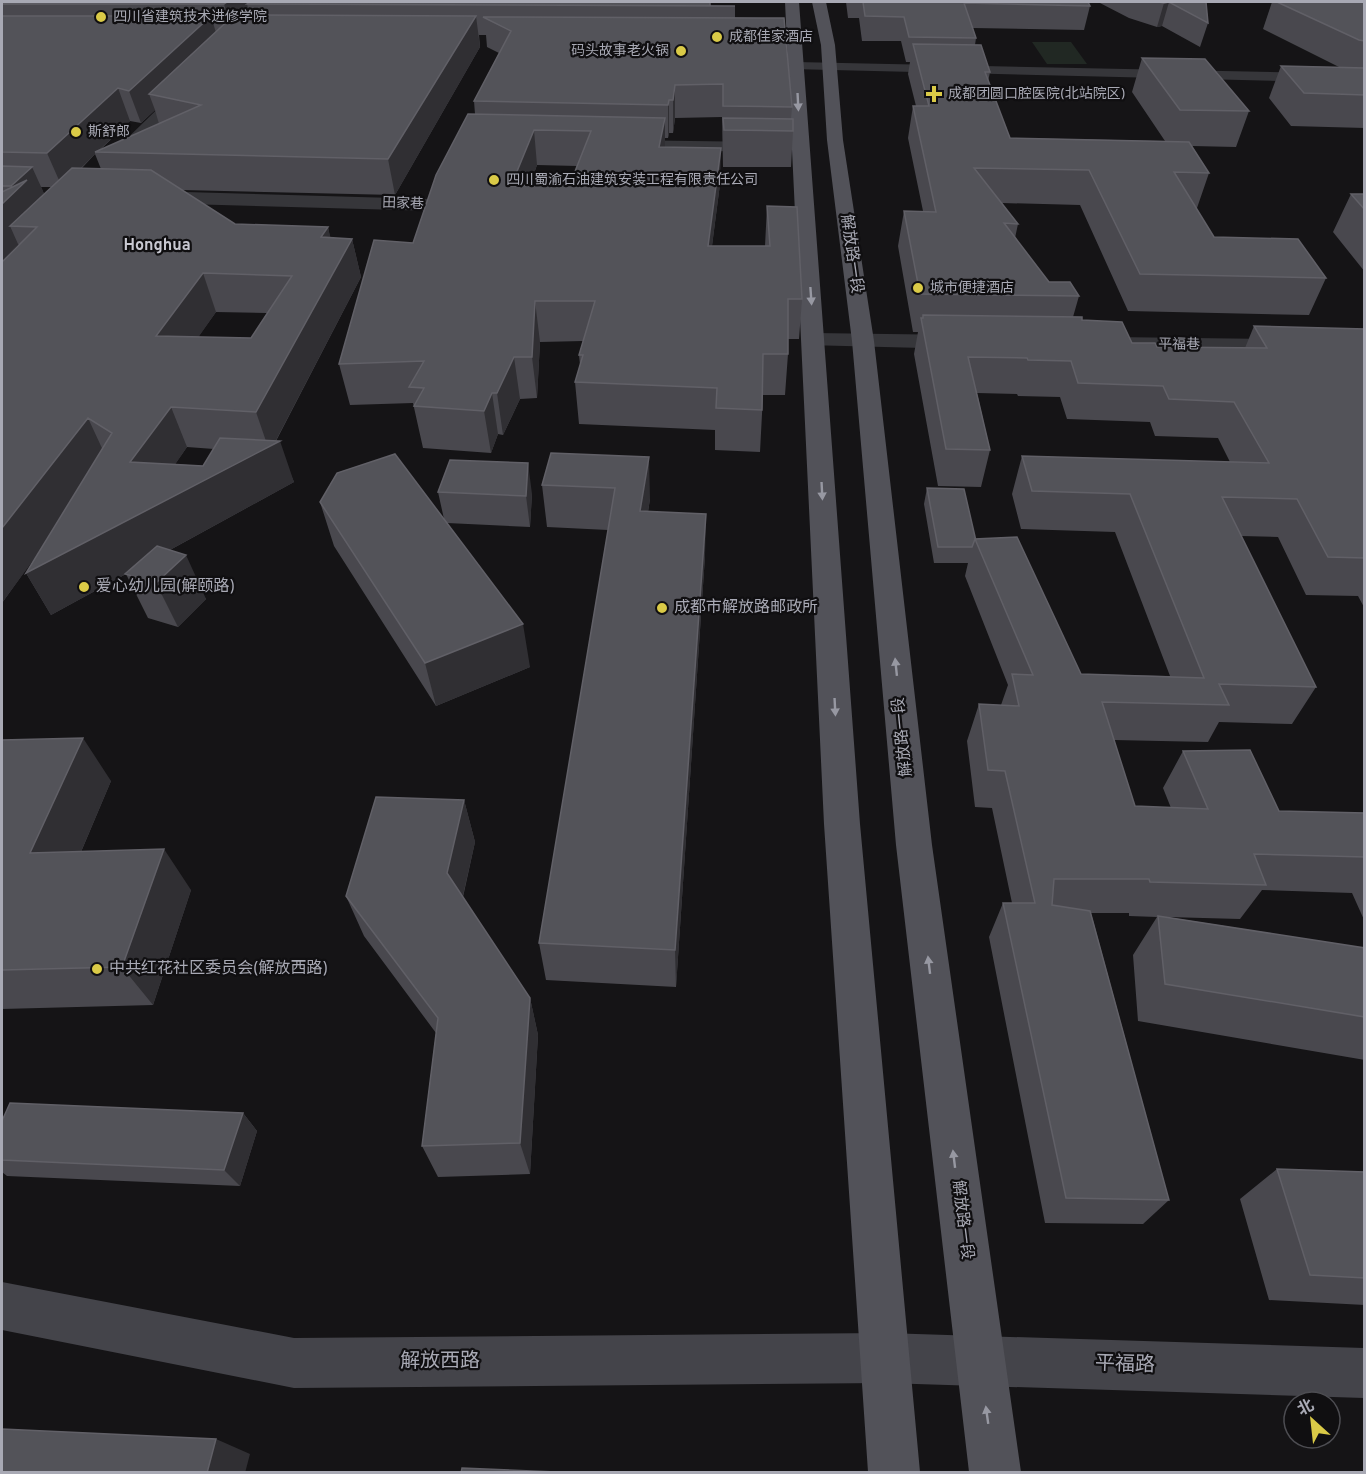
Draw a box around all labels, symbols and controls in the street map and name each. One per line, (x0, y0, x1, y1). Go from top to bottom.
place label: 四川省建筑技术进修学院 (113, 9, 267, 26)
marker: 四川省建筑技术进修学院 (94, 10, 108, 24)
place label: 成都佳家酒店 (729, 28, 813, 46)
marker: 成都佳家酒店 (710, 30, 724, 44)
place label: 码头故事老火锅 (571, 43, 669, 60)
marker: 码头故事老火锅 (674, 44, 688, 58)
marker: 成都团圆口腔医院(北站院区) (925, 85, 943, 103)
place label: 成都团圆口腔医院(北站院区) (948, 85, 1126, 103)
one-way arrow (793, 92, 802, 111)
place label: 斯舒郎 (88, 124, 130, 141)
marker: 斯舒郎 (69, 125, 83, 139)
place label: 四川蜀渝石油建筑安装工程有限责任公司 (506, 172, 758, 189)
marker: 四川蜀渝石油建筑安装工程有限责任公司 (487, 173, 501, 187)
street label: 田家巷 (382, 194, 424, 213)
street label: 解放路一段 (836, 213, 866, 295)
district label: Honghua (123, 236, 191, 256)
place label: 城市便捷酒店 (930, 280, 1014, 297)
marker: 城市便捷酒店 (911, 281, 925, 295)
one-way arrow (806, 287, 815, 306)
street label: 平福巷 (1158, 336, 1200, 354)
one-way arrow (818, 481, 827, 500)
place label: 爱心幼儿园(解颐路) (96, 577, 235, 597)
marker: 爱心幼儿园(解颐路) (77, 580, 91, 594)
place label: 成都市解放路邮政所 (674, 598, 818, 618)
marker: 成都市解放路邮政所 (655, 601, 669, 615)
one-way arrow (891, 658, 901, 677)
street label: 解放路一段 (889, 696, 917, 778)
one-way arrow (830, 697, 840, 716)
one-way arrow (925, 956, 934, 975)
place label: 中共红花社区委员会(解放西路) (109, 959, 328, 979)
marker: 中共红花社区委员会(解放西路) (90, 962, 104, 976)
one-way arrow (949, 1149, 959, 1168)
street label: 解放路一段 (947, 1179, 977, 1261)
street label: 解放西路 (400, 1349, 480, 1375)
street label: 平福路 (1095, 1351, 1155, 1379)
north arrow (1282, 1390, 1342, 1450)
text: 北 (1294, 1396, 1318, 1421)
one-way arrow (983, 1405, 992, 1424)

